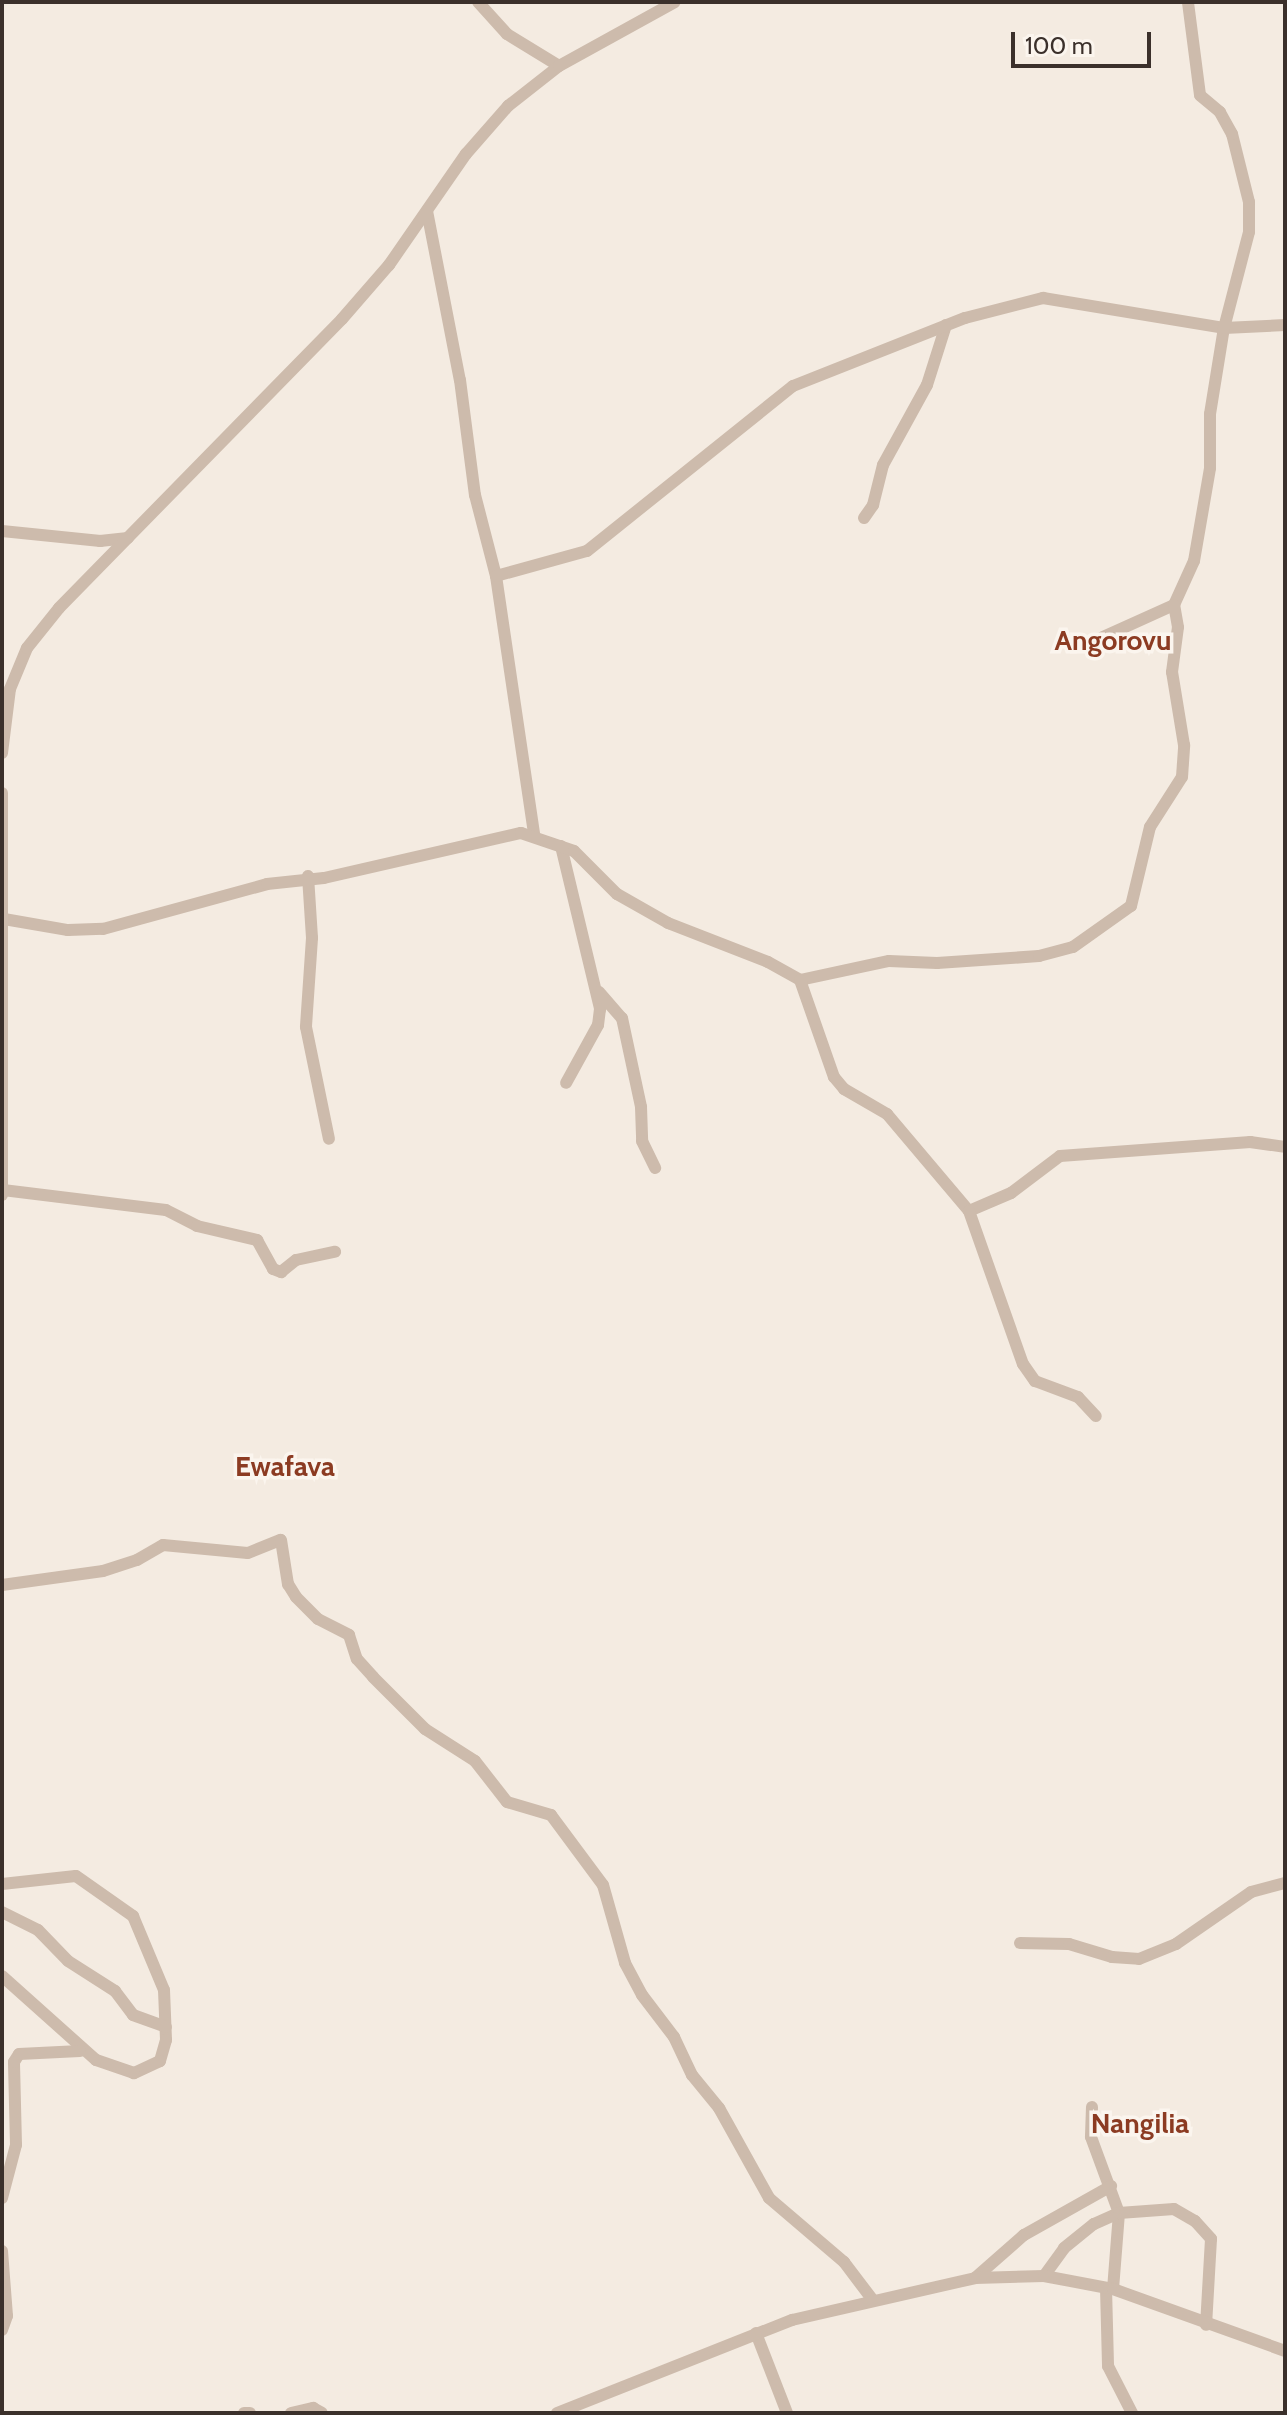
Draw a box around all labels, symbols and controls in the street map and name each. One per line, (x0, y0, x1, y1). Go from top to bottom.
scale bar (1015, 16, 1155, 66)
text: 100 m (1025, 31, 1093, 60)
district label: Angorovu (1055, 623, 1171, 657)
district label: Ewafava (235, 1449, 335, 1483)
district label: Nangilia (1091, 2106, 1189, 2140)

